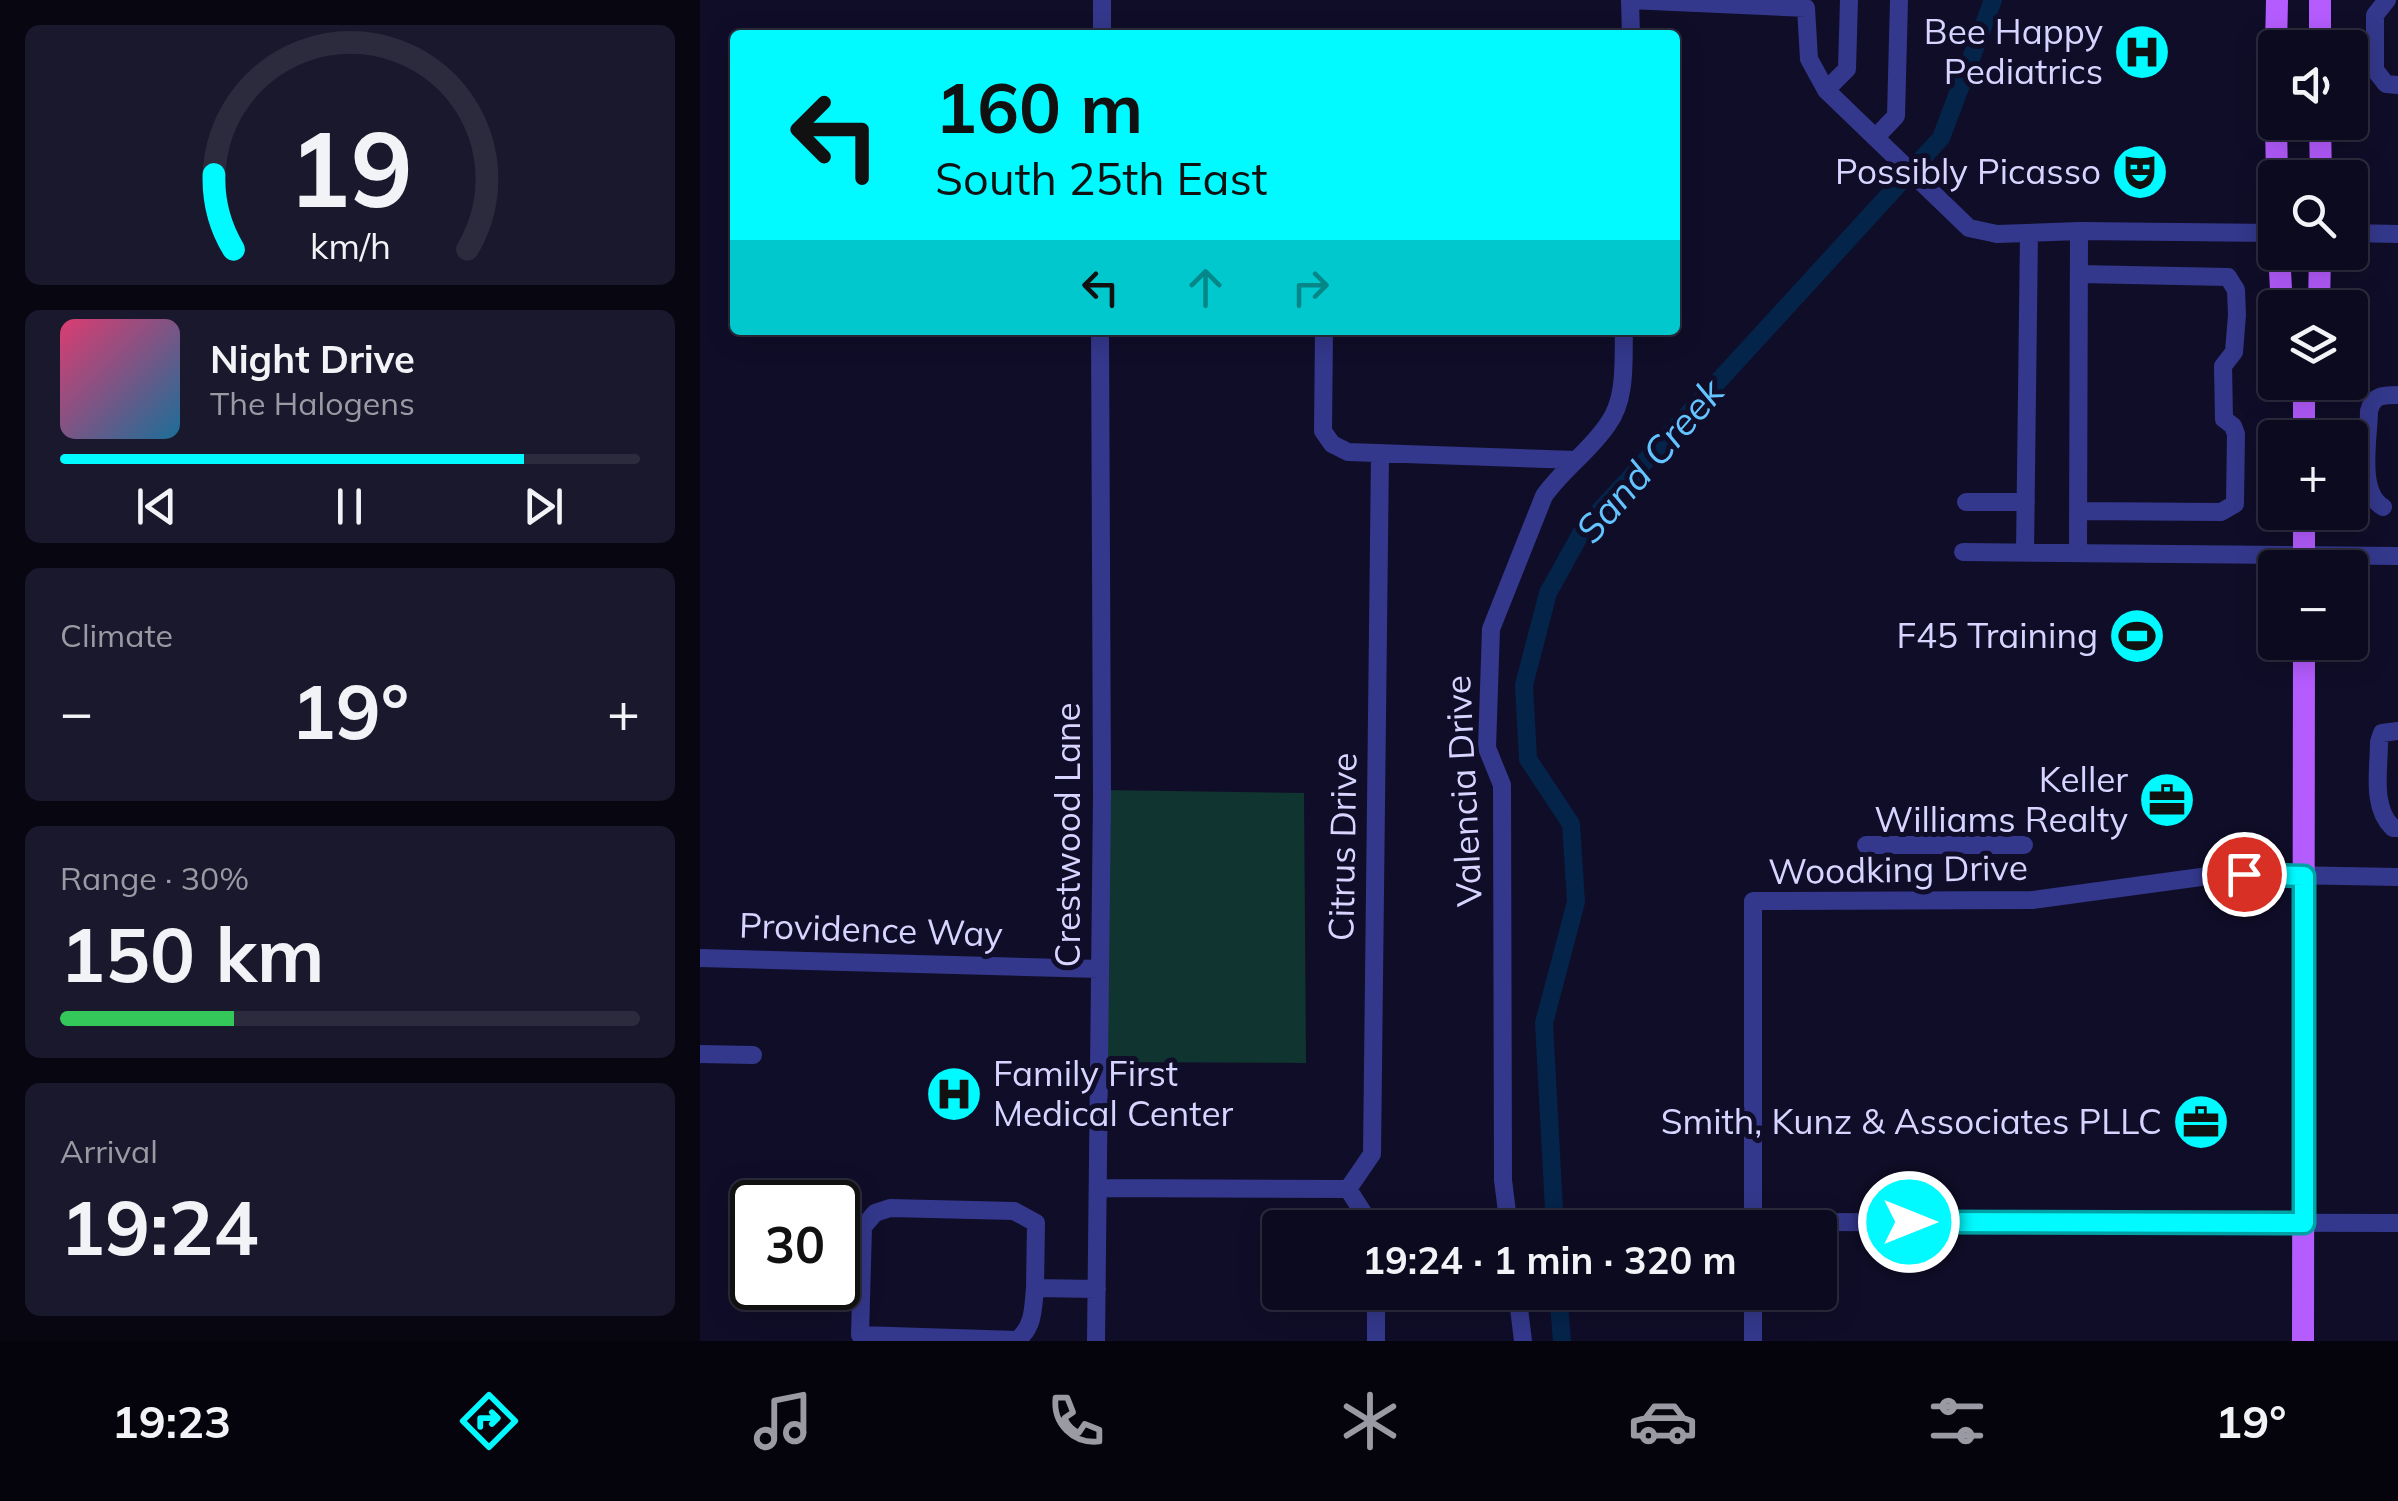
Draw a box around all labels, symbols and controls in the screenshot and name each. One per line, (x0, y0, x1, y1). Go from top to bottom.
place label: Bee Happy Pediatrics (1924, 9, 2103, 93)
hospital icon: Bee Happy Pediatrics (2112, 22, 2172, 82)
map controls (2258, 30, 2368, 660)
button: sound (2258, 30, 2368, 140)
text: 160 m (935, 63, 1143, 151)
icon: left (770, 70, 900, 200)
text: 19 (288, 102, 412, 233)
theatre icon: Possibly Picasso (2110, 142, 2170, 202)
place label: Possibly Picasso (1835, 149, 2101, 193)
text: South 25th East (935, 150, 1267, 206)
button: search (2258, 160, 2368, 270)
text: km/h (310, 223, 390, 268)
icon: left (1073, 260, 1128, 315)
icon: ahead (1178, 260, 1233, 315)
icon: right (1283, 260, 1338, 315)
button: layers (2258, 290, 2368, 400)
text: Night Drive (210, 335, 415, 383)
water label: Sand Creek (1565, 367, 1735, 552)
text: The Halogens (210, 383, 415, 423)
button: + (2258, 420, 2368, 530)
icon: previous (129, 479, 184, 534)
icon: pause (322, 479, 377, 534)
icon: next (516, 479, 571, 534)
button: − (2258, 550, 2368, 660)
sports icon: F45 Training (2107, 606, 2167, 666)
place label: F45 Training (1896, 613, 2098, 657)
text: Climate (60, 615, 173, 655)
text: 19° (291, 664, 409, 758)
street label: Valencia Drive (1435, 674, 1491, 908)
text: − (60, 677, 93, 746)
text: + (607, 677, 640, 746)
street label: Crestwood Lane (1045, 702, 1089, 968)
street label: Citrus Drive (1318, 752, 1366, 942)
place label: Keller Williams Realty (1874, 757, 2128, 841)
office icon: Keller Williams Realty (2137, 770, 2197, 830)
pin (2202, 832, 2287, 917)
street label: Woodking Drive (1768, 845, 2028, 893)
icon: arrive (2217, 847, 2272, 902)
text: Range · 30% (60, 858, 249, 898)
street label: Providence Way (739, 902, 1004, 956)
text: 150 km (60, 907, 324, 1001)
place label: Family First Medical Center (993, 1051, 1233, 1135)
hospital icon: Family First Medical Center (924, 1064, 984, 1124)
office icon: Smith, Kunz & Associates PLLC (2171, 1092, 2231, 1152)
place label: Smith, Kunz & Associates PLLC (1661, 1099, 2162, 1143)
text: Arrival (60, 1131, 158, 1171)
position arrow (1857, 1170, 1961, 1274)
text: 19:24 (60, 1180, 259, 1274)
speed limit sign: 30 (730, 1180, 860, 1310)
text: 19:24 · 1 min · 320 m (1362, 1236, 1737, 1284)
icon: directions (454, 1386, 524, 1456)
icon: music (748, 1386, 818, 1456)
icon: phone (1041, 1386, 1111, 1456)
icon: climate (1335, 1386, 1405, 1456)
icon: car (1628, 1386, 1698, 1456)
icon: filters (1922, 1386, 1992, 1456)
text: 19:23 (112, 1393, 231, 1449)
text: 19° (2215, 1393, 2286, 1449)

